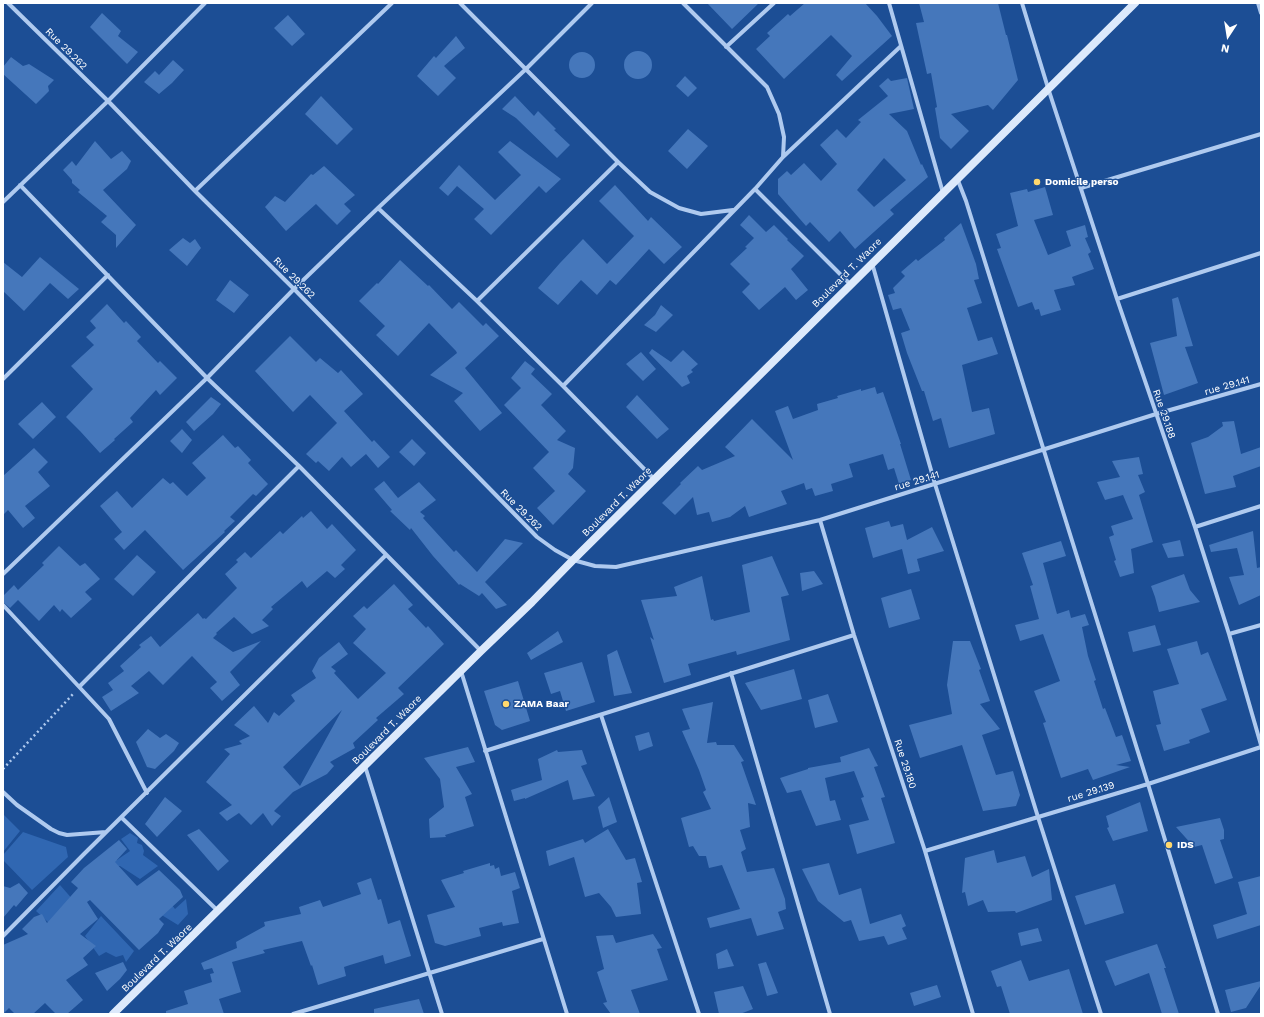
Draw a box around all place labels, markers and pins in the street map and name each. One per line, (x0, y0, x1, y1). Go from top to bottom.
place label: Domicile perso (1045, 176, 1119, 188)
marker: Domicile perso (1032, 177, 1042, 187)
place label: ZAMA Baar (514, 698, 569, 710)
marker: ZAMA Baar (501, 699, 511, 709)
place label: IDS (1177, 839, 1194, 851)
marker: IDS (1164, 840, 1174, 850)

